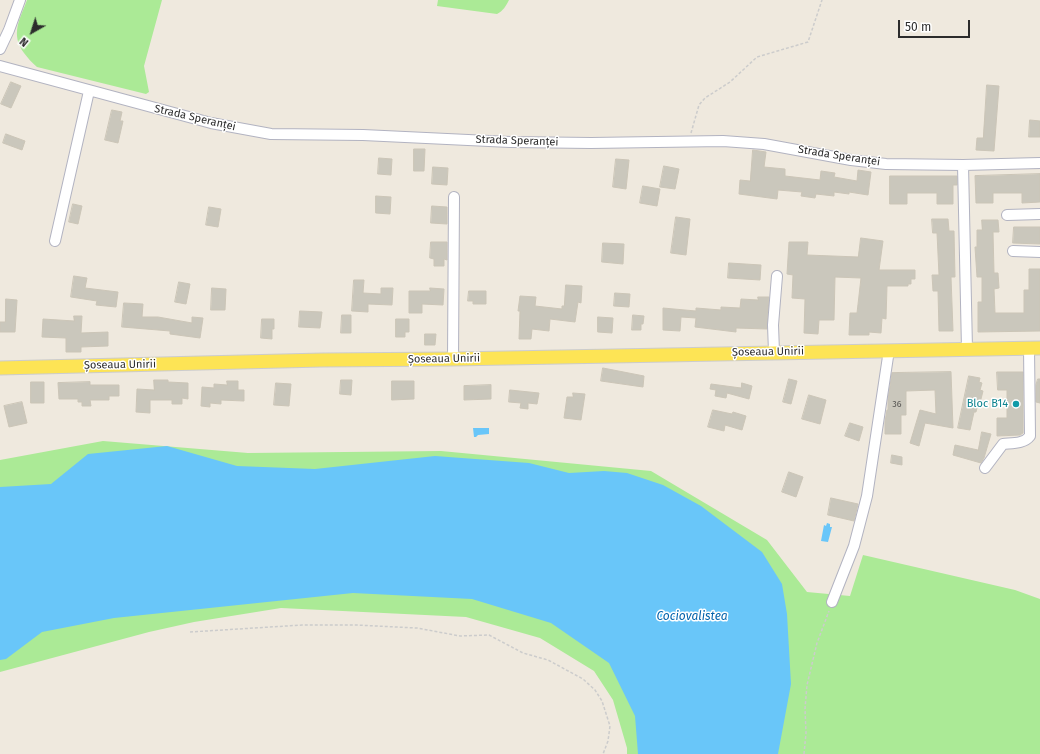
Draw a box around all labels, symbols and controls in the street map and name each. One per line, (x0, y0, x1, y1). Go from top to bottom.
north arrow (12, 12, 52, 52)
scale bar (900, 12, 972, 38)
text: 50 m (905, 20, 931, 34)
text: N (17, 34, 31, 49)
street label: Strada Speranței (153, 102, 237, 134)
street label: Strada Speranței (475, 133, 559, 149)
street label: Strada Speranței (797, 143, 881, 169)
street label: Șoseaua Unirii (732, 345, 804, 359)
street label: Șoseaua Unirii (408, 352, 480, 366)
street label: Șoseaua Unirii (84, 358, 156, 372)
place label: Bloc B14 (967, 397, 1008, 411)
house number: 36 (892, 399, 902, 409)
marker: Bloc B14 (1011, 399, 1021, 409)
water label: Cociovalistea (656, 610, 728, 624)

